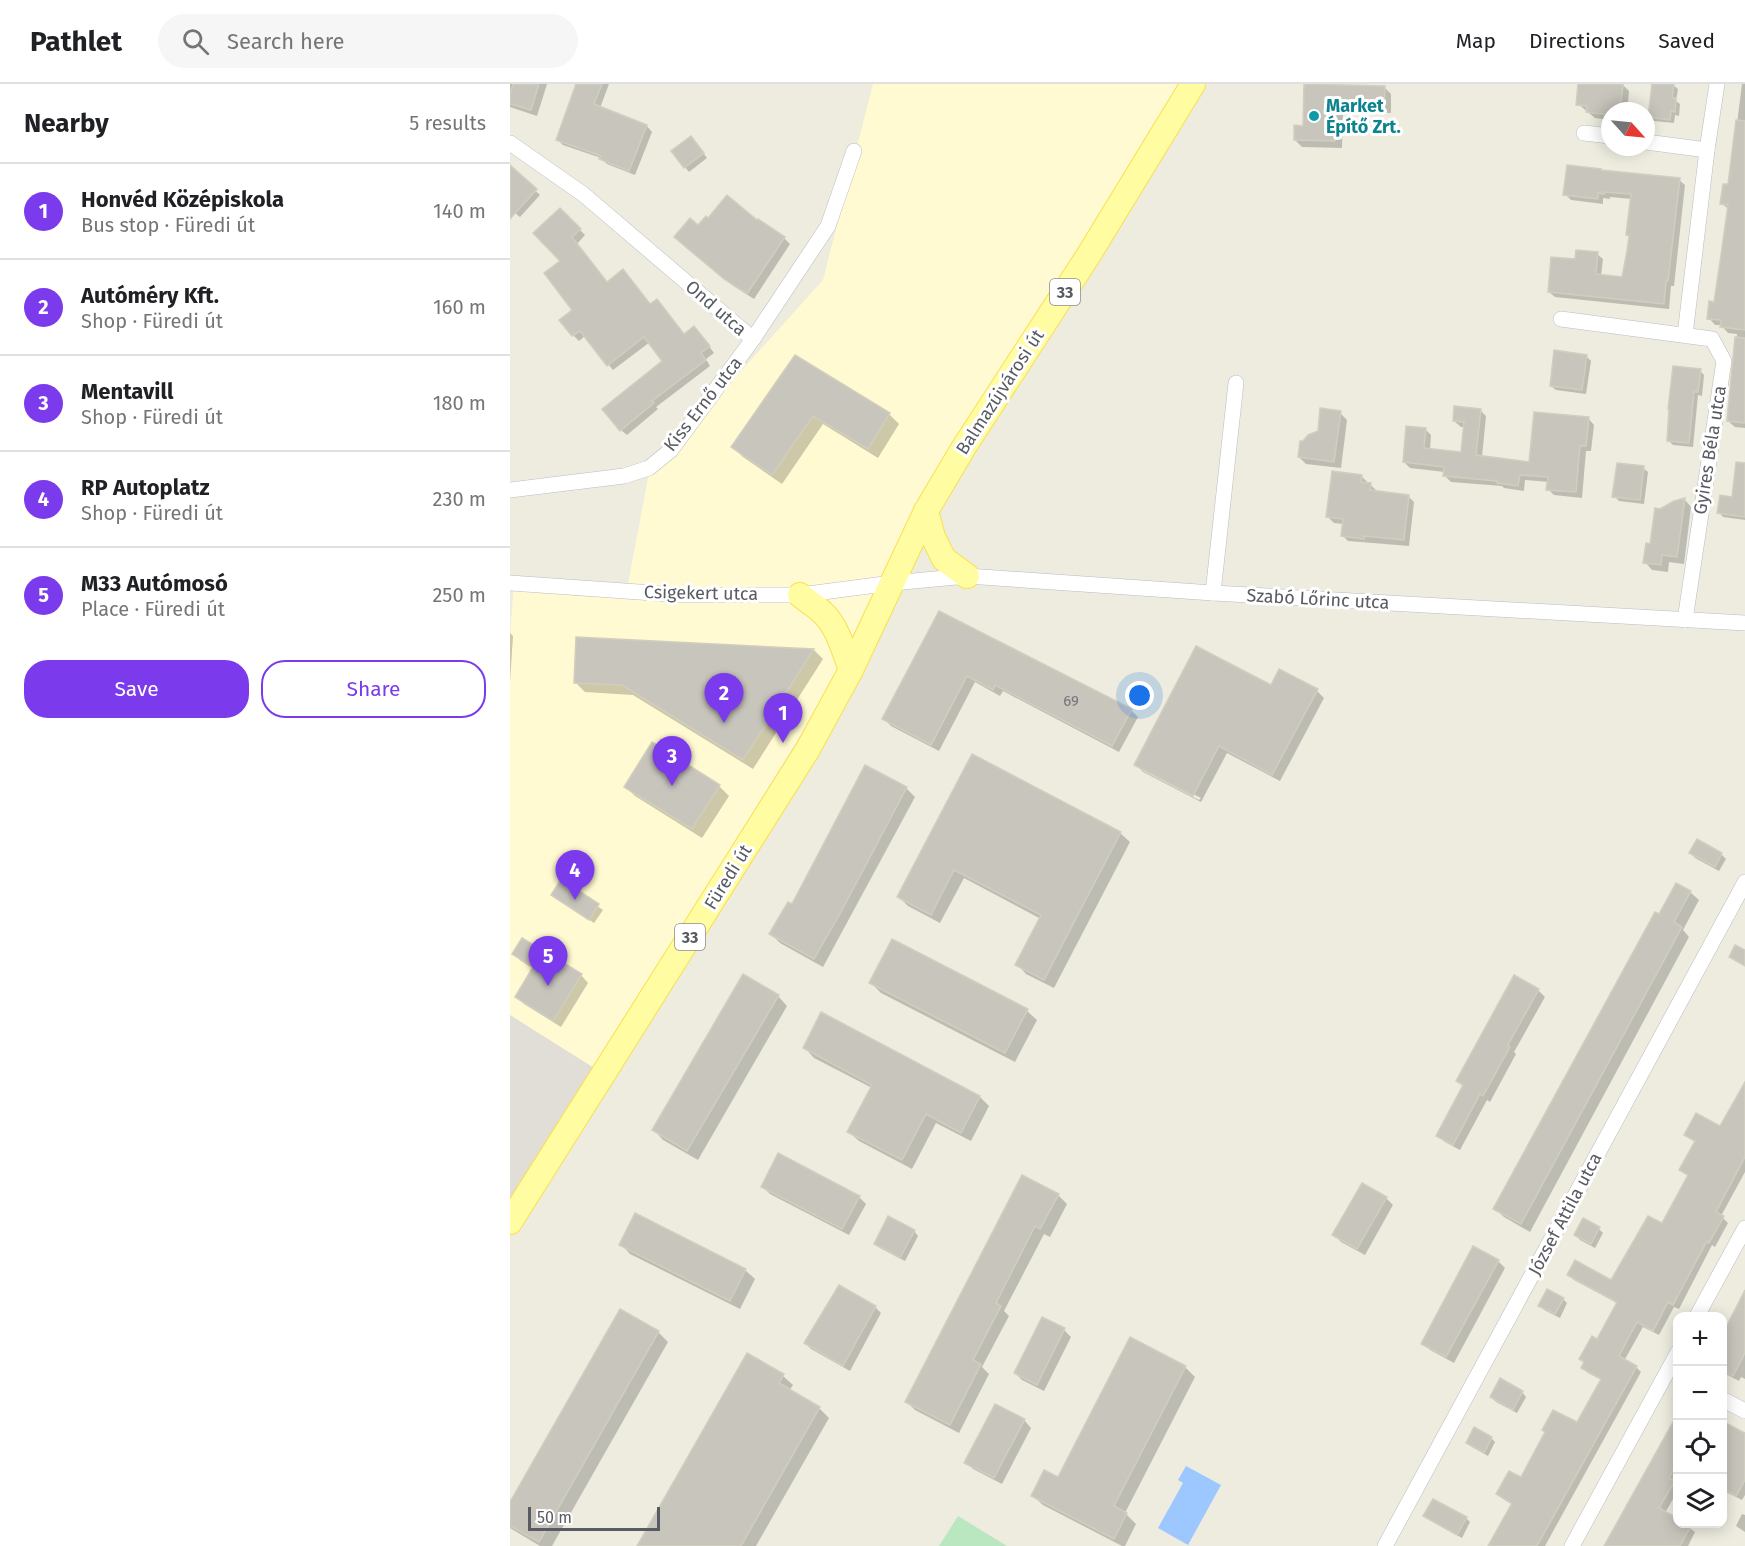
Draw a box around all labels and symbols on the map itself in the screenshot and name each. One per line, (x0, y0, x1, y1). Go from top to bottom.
place label: Market Építő Zrt. (1326, 95, 1401, 138)
north arrow (1601, 102, 1655, 156)
marker: Market Építő Zrt. (1307, 109, 1321, 123)
street label: Ond utca (681, 276, 751, 340)
road number: 33 (1050, 279, 1080, 305)
street label: Balmazújvárosi út (951, 325, 1049, 459)
street label: Kiss Ernő utca (659, 352, 747, 456)
street label: Gyires Béla utca (1689, 384, 1731, 516)
street label: Csigekert utca (644, 581, 758, 605)
street label: Szabó Lőrinc utca (1246, 584, 1390, 614)
pin: 2 (704, 674, 744, 723)
your location (1125, 681, 1154, 710)
house number: 69 (1063, 692, 1079, 710)
pin: 1 (764, 694, 802, 743)
pin: 3 (652, 736, 692, 786)
street label: Füredi út (699, 840, 757, 914)
pin: 4 (556, 850, 594, 900)
road number: 33 (675, 924, 705, 950)
pin: 5 (528, 936, 567, 986)
street label: József Attila utca (1523, 1149, 1607, 1279)
scale bar (528, 1504, 660, 1532)

